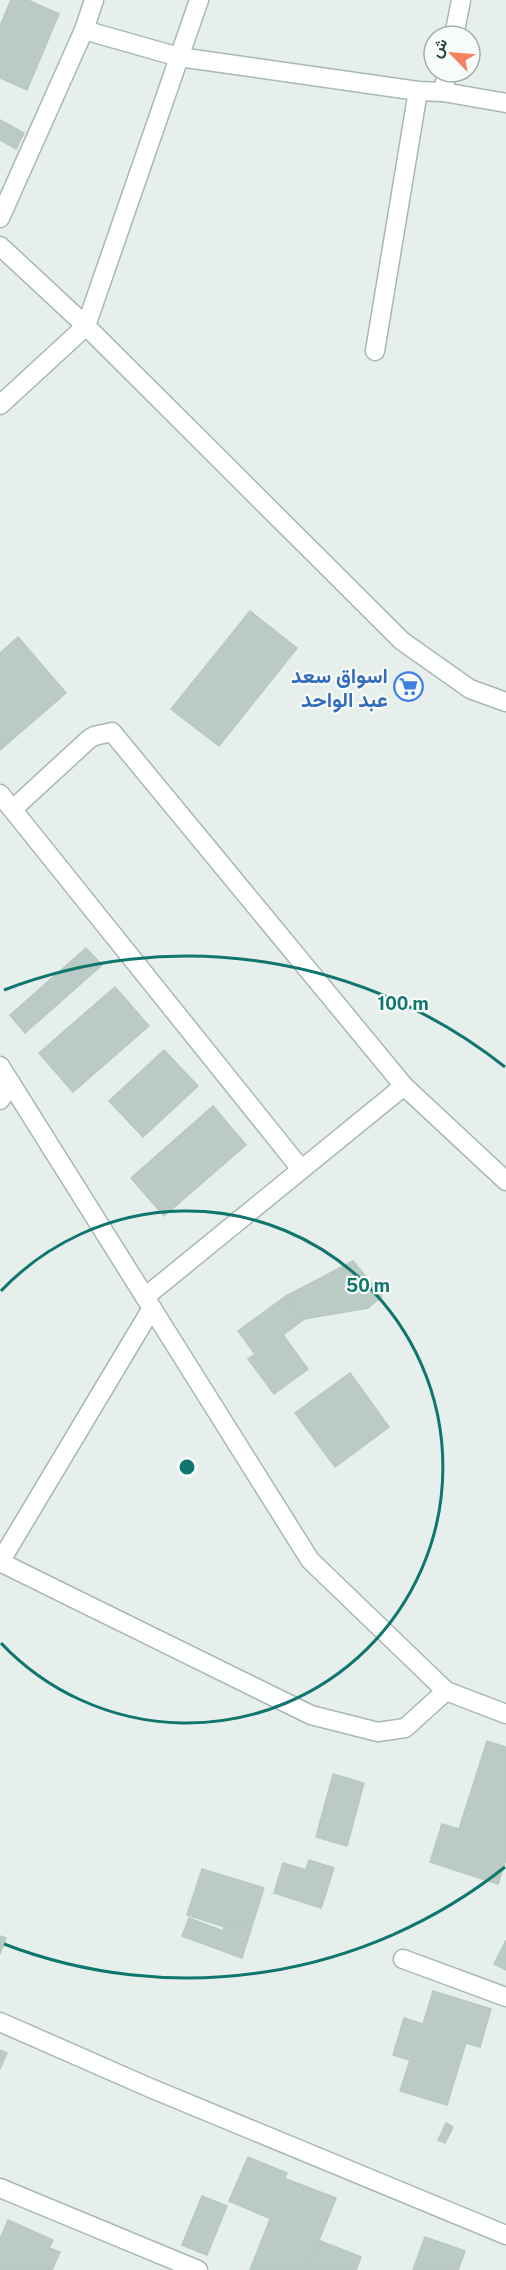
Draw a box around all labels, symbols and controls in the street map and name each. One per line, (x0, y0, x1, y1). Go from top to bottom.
north arrow (422, 24, 482, 84)
text: ش (426, 35, 452, 61)
place label: اسواق سعد عبد الواحد (291, 663, 388, 713)
supermarket icon: اسواق سعد عبد الواحد (393, 671, 425, 703)
text: 100 m (377, 993, 429, 1014)
text: 50 m (346, 1275, 390, 1296)
centre of rings (177, 1457, 197, 1477)

